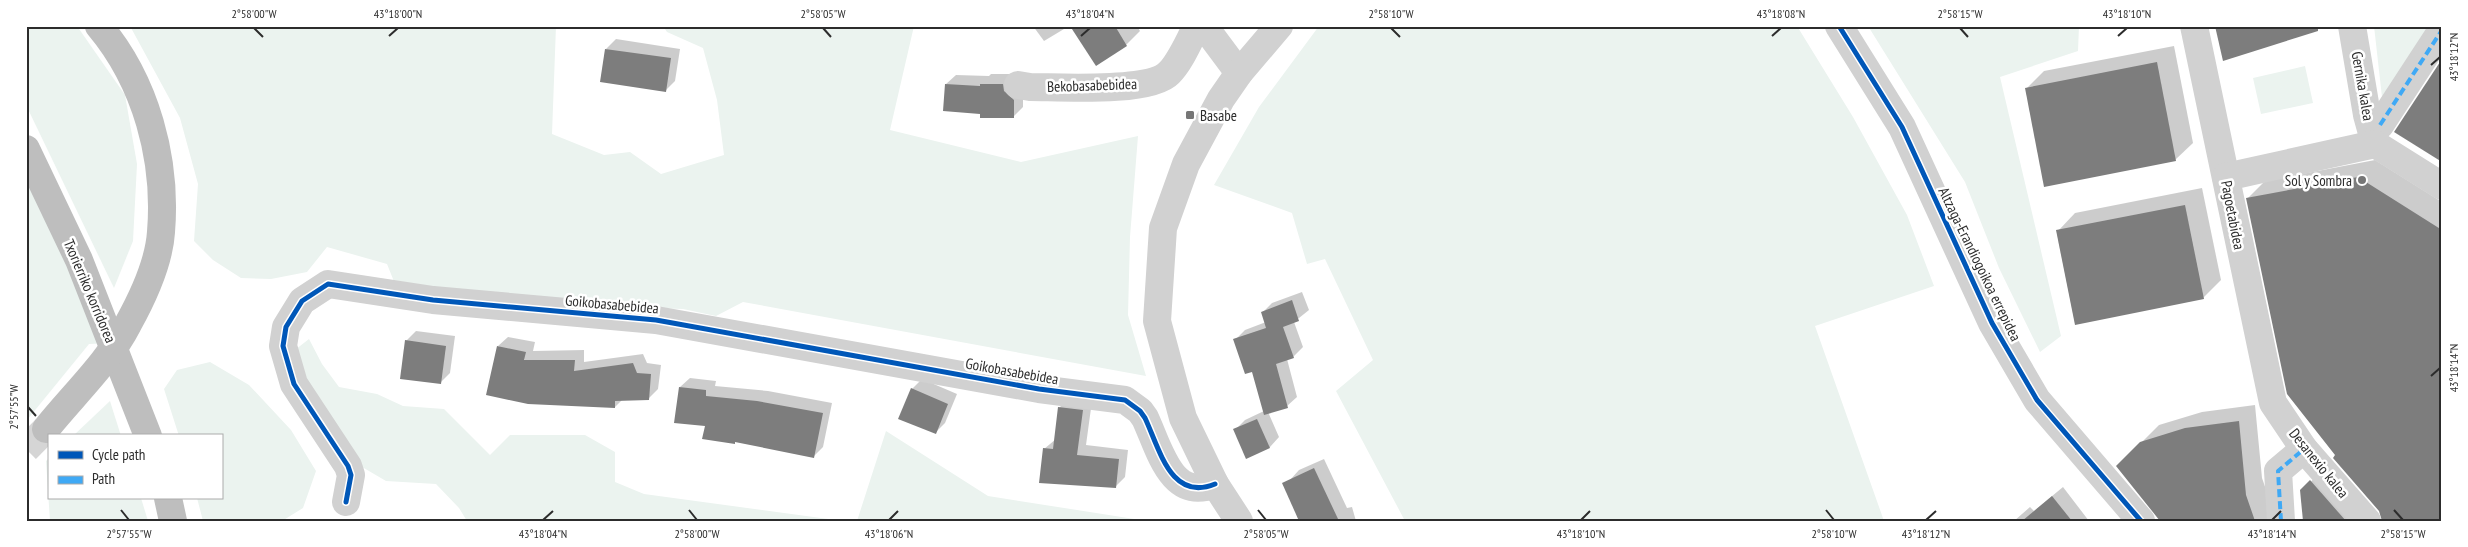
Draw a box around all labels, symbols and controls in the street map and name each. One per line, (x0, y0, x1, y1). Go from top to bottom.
text: 2°58'00"W (231, 6, 277, 21)
text: 43°18'00"N (374, 6, 422, 21)
text: 2°58'05"W (800, 6, 846, 21)
text: 43°18'04"N (1066, 6, 1114, 21)
text: 2°58'10"W (1368, 6, 1414, 21)
text: 43°18'08"N (1757, 6, 1805, 21)
text: 2°58'15"W (1937, 6, 1983, 21)
text: 43°18'10"N (2103, 6, 2151, 21)
text: 43°18'12"N (2446, 33, 2461, 81)
street label: Gernika kalea (2348, 50, 2378, 122)
street label: Bekobasabebidea (1047, 74, 1137, 96)
place label: Basabe (1200, 106, 1237, 125)
marker: Basabe (1184, 109, 1196, 121)
place label: Sol y Sombra (2285, 171, 2352, 190)
marker: Sol y Sombra (2356, 174, 2368, 186)
street label: Pagoetabidea (2217, 179, 2249, 251)
street label: Altzaga-Erandiogoikoa errepidea (1934, 184, 2026, 344)
street label: Txorierriko korridorea (60, 236, 120, 346)
street label: Goikobasabebidea (564, 290, 660, 318)
text: 43°18'14"N (2446, 344, 2461, 392)
street label: Goikobasabebidea (964, 353, 1060, 389)
text: 2°57'55"W (6, 384, 21, 430)
street label: Desanexio kalea (2285, 424, 2353, 502)
legend (48, 434, 222, 500)
text: Cycle path (92, 445, 145, 464)
text: Path (92, 469, 115, 488)
text: 2°57'55"W (106, 526, 152, 541)
text: 43°18'04"N (519, 526, 567, 541)
text: 2°58'00"W (674, 526, 720, 541)
text: 43°18'06"N (865, 526, 913, 541)
text: 2°58'05"W (1243, 526, 1289, 541)
text: 43°18'10"N (1557, 526, 1605, 541)
text: 2°58'10"W (1811, 526, 1857, 541)
text: 43°18'12"N (1902, 526, 1950, 541)
text: 43°18'14"N (2248, 526, 2296, 541)
text: 2°58'15"W (2380, 526, 2426, 541)

